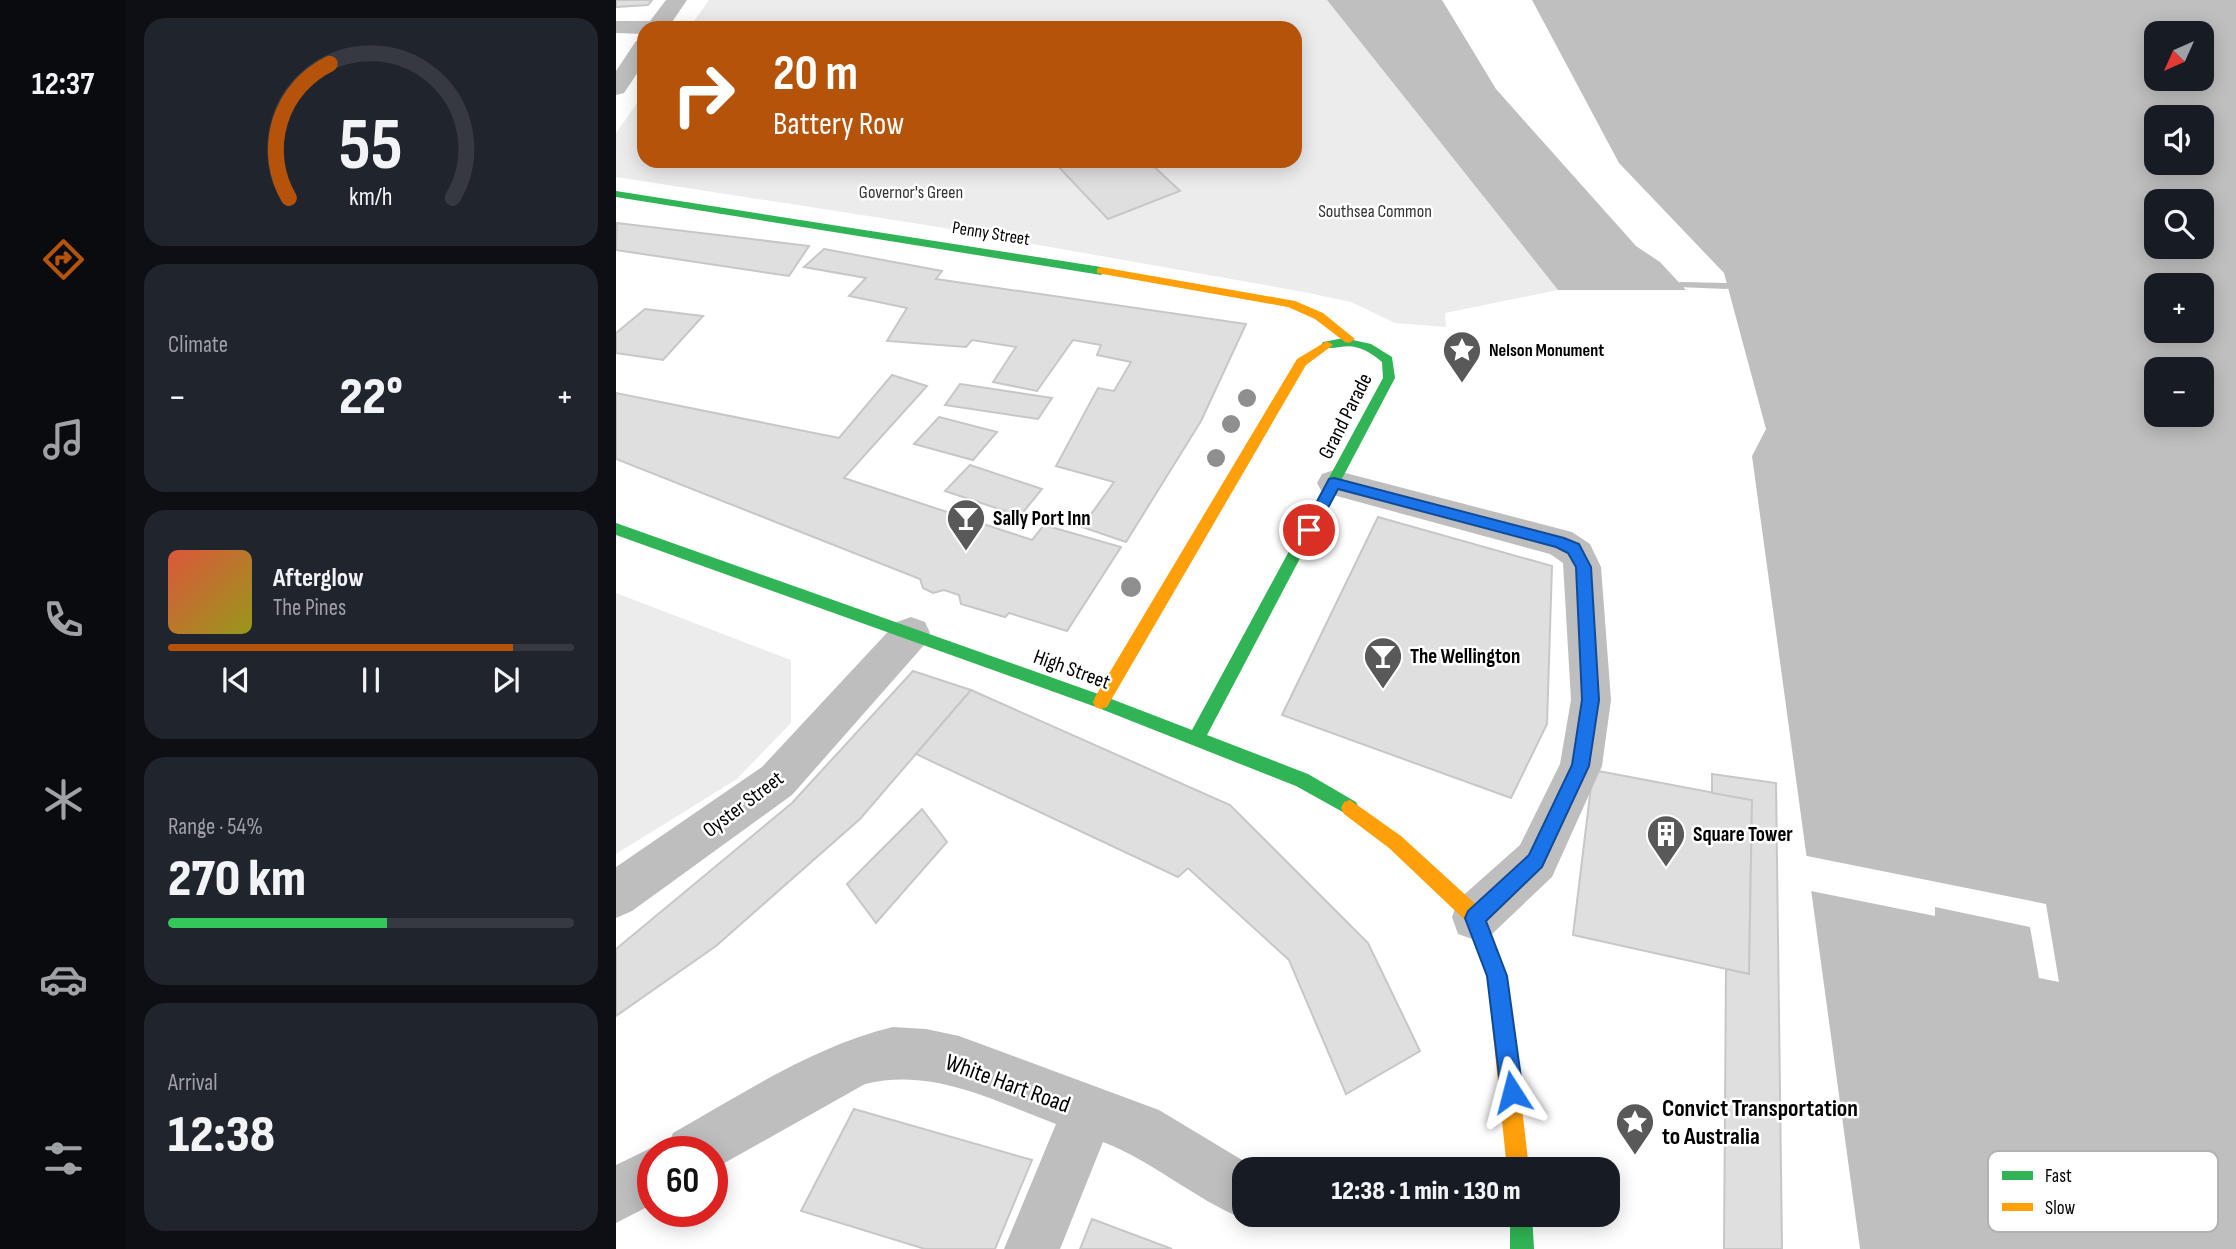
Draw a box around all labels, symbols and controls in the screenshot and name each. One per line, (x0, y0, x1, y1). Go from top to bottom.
north arrow (2144, 21, 2214, 91)
map controls (2144, 21, 2214, 427)
text: 20 m (773, 45, 858, 104)
icon: right (658, 49, 749, 140)
text: 12:37 (32, 65, 94, 104)
text: 55 (339, 102, 403, 190)
text: Battery Row (773, 105, 904, 144)
button: sound (2144, 105, 2214, 175)
text: km/h (349, 182, 393, 213)
park label: Governor's Green (859, 182, 963, 203)
button: search (2144, 189, 2214, 259)
park label: Southsea Common (1318, 201, 1432, 222)
street label: Penny Street (951, 217, 1032, 250)
icon: directions (39, 235, 88, 284)
button: + (2144, 273, 2214, 343)
place icon: Nelson Monument (1441, 329, 1483, 384)
text: Climate (168, 331, 228, 359)
place label: Nelson Monument (1489, 340, 1604, 361)
button: − (2144, 357, 2214, 427)
text: 22° (339, 366, 403, 429)
street label: Grand Parade (1313, 369, 1378, 463)
text: − (168, 375, 187, 420)
text: + (555, 375, 574, 420)
icon: music (39, 415, 88, 464)
bar icon: Sally Port Inn (945, 497, 987, 552)
pin (1279, 500, 1339, 560)
place label: Sally Port Inn (993, 506, 1091, 531)
icon: arrive (1290, 511, 1328, 549)
text: Afterglow (273, 563, 364, 594)
text: The Pines (273, 594, 346, 622)
icon: phone (39, 595, 88, 644)
bar icon: The Wellington (1362, 635, 1404, 690)
street label: High Street (1030, 644, 1114, 695)
place label: The Wellington (1410, 644, 1520, 669)
icon: previous (217, 661, 255, 699)
icon: pause (352, 661, 390, 699)
icon: next (487, 661, 525, 699)
street label: Oyster Street (698, 766, 789, 843)
icon: climate (39, 775, 88, 824)
text: Range · 54% (168, 813, 263, 841)
building icon: Square Tower (1645, 813, 1687, 868)
place label: Square Tower (1693, 822, 1793, 847)
text: 270 km (168, 848, 306, 911)
icon: car (39, 955, 88, 1004)
street label: White Hart Road (941, 1047, 1074, 1119)
position arrow (1475, 1055, 1549, 1129)
text: Arrival (168, 1069, 217, 1097)
place label: Convict Transportation to Australia (1662, 1094, 1858, 1151)
place icon: Convict Transportation to Australia (1614, 1101, 1656, 1156)
text: 12:38 (168, 1104, 275, 1167)
icon: filters (39, 1134, 88, 1183)
speed limit sign: 60 (637, 1136, 728, 1227)
legend (1988, 1151, 2218, 1232)
text: Fast (2045, 1165, 2072, 1188)
text: 12:38 · 1 min · 130 m (1331, 1176, 1521, 1207)
text: Slow (2045, 1197, 2075, 1220)

